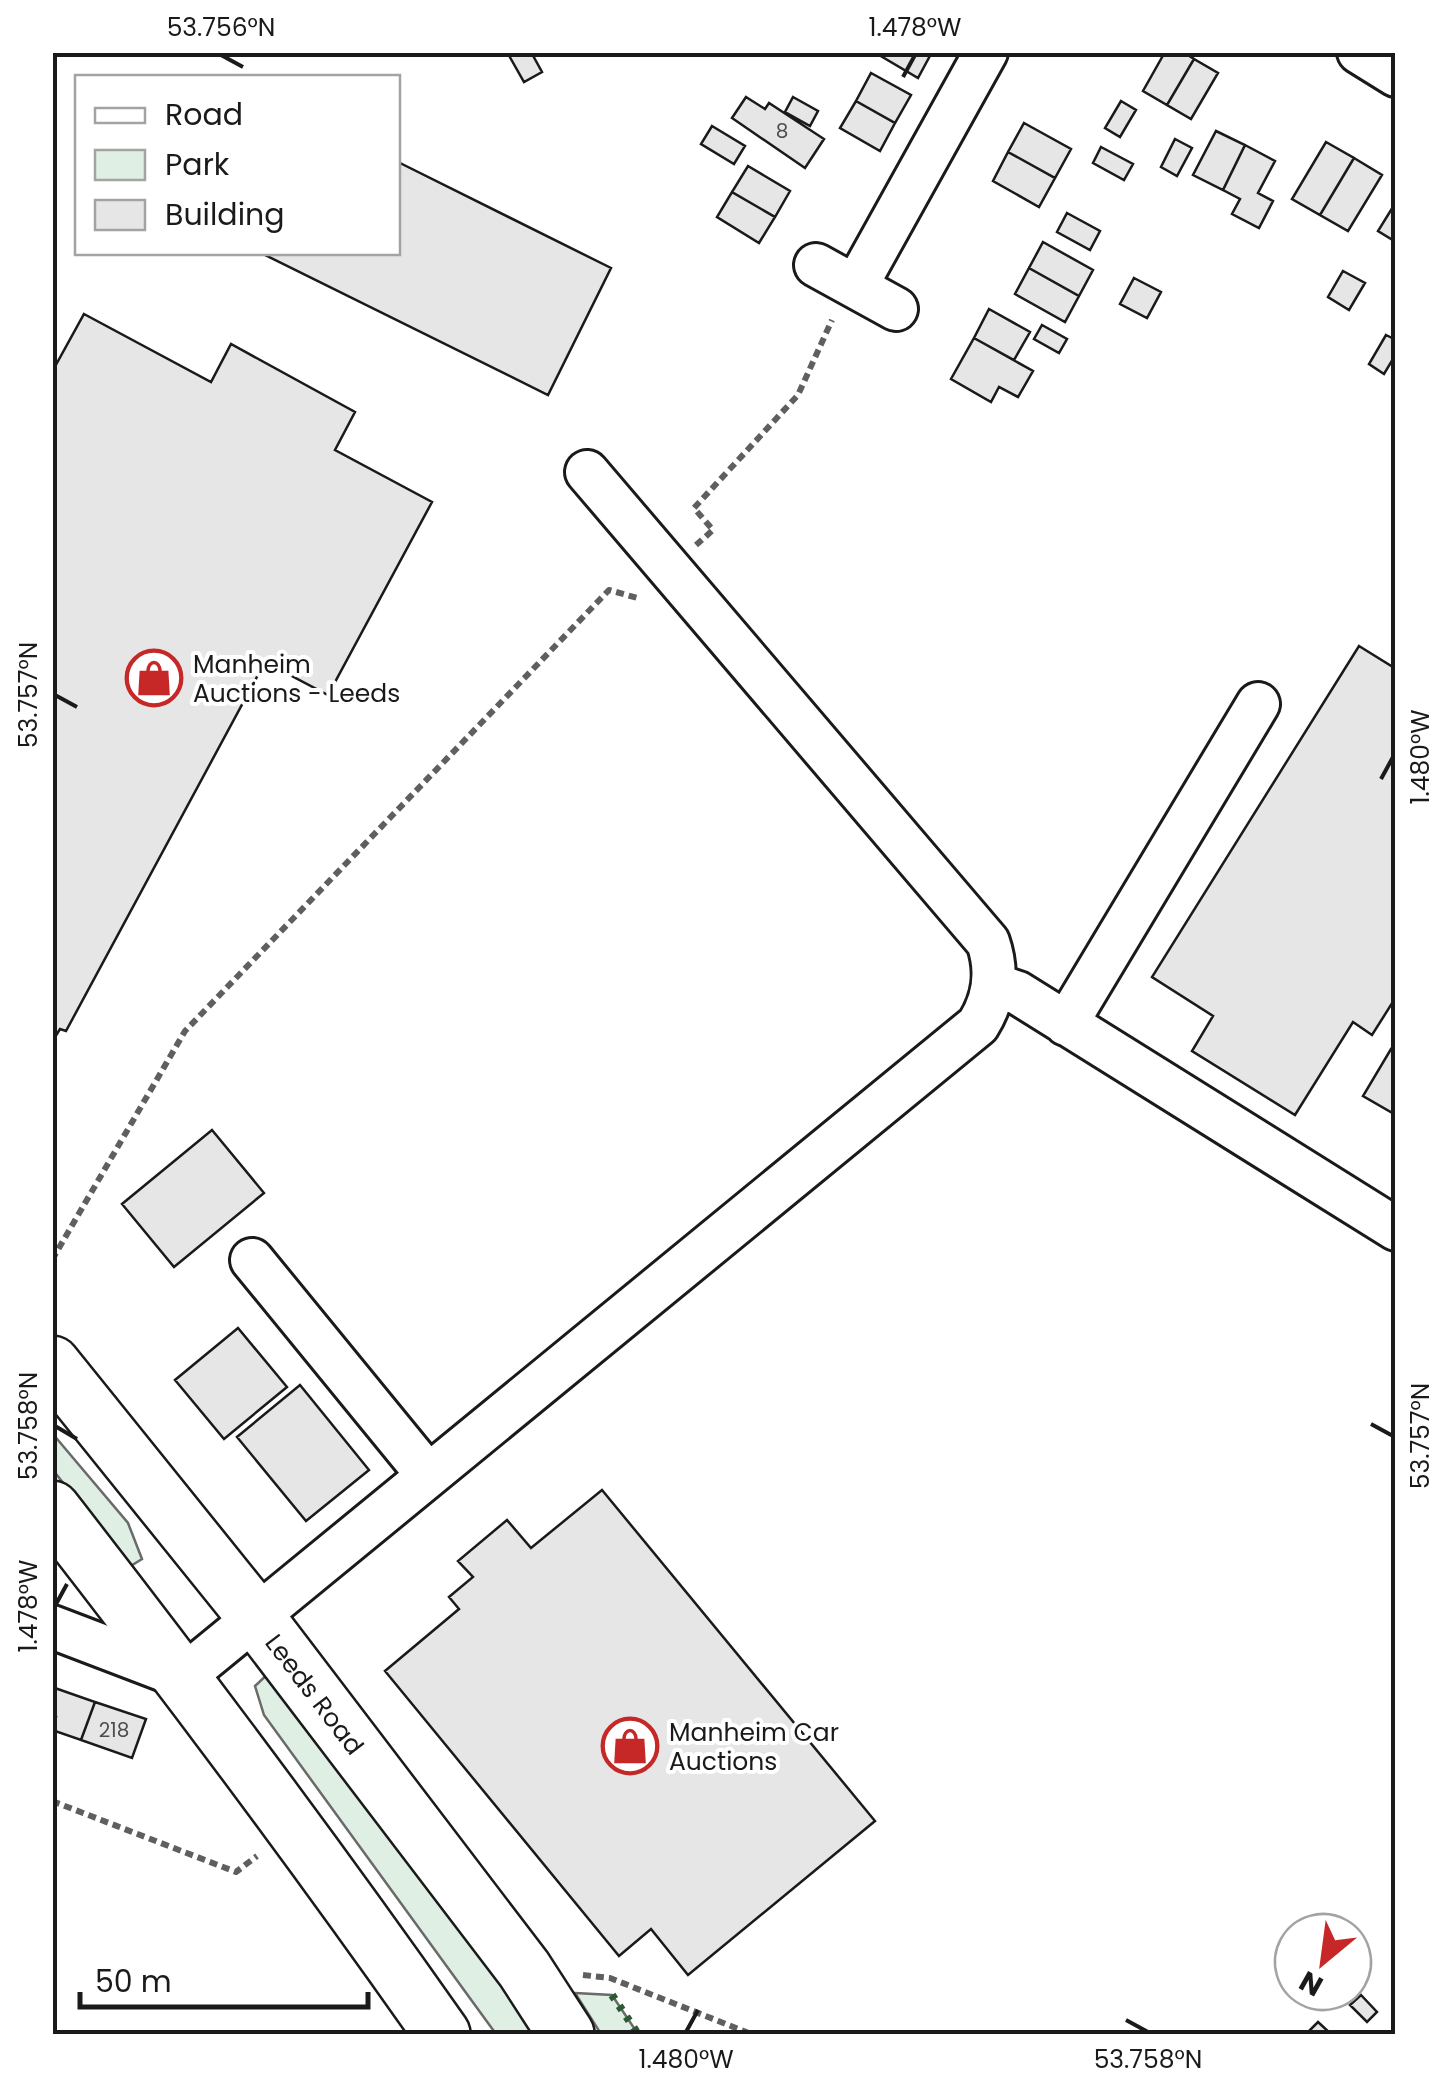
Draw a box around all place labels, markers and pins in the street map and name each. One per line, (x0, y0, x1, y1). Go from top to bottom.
place label: Manheim Auctions - Leeds (193, 647, 400, 711)
shop icon: Manheim Auctions - Leeds (124, 648, 184, 708)
place label: Manheim Car Auctions (669, 1715, 839, 1779)
shop icon: Manheim Car Auctions (600, 1716, 660, 1776)

